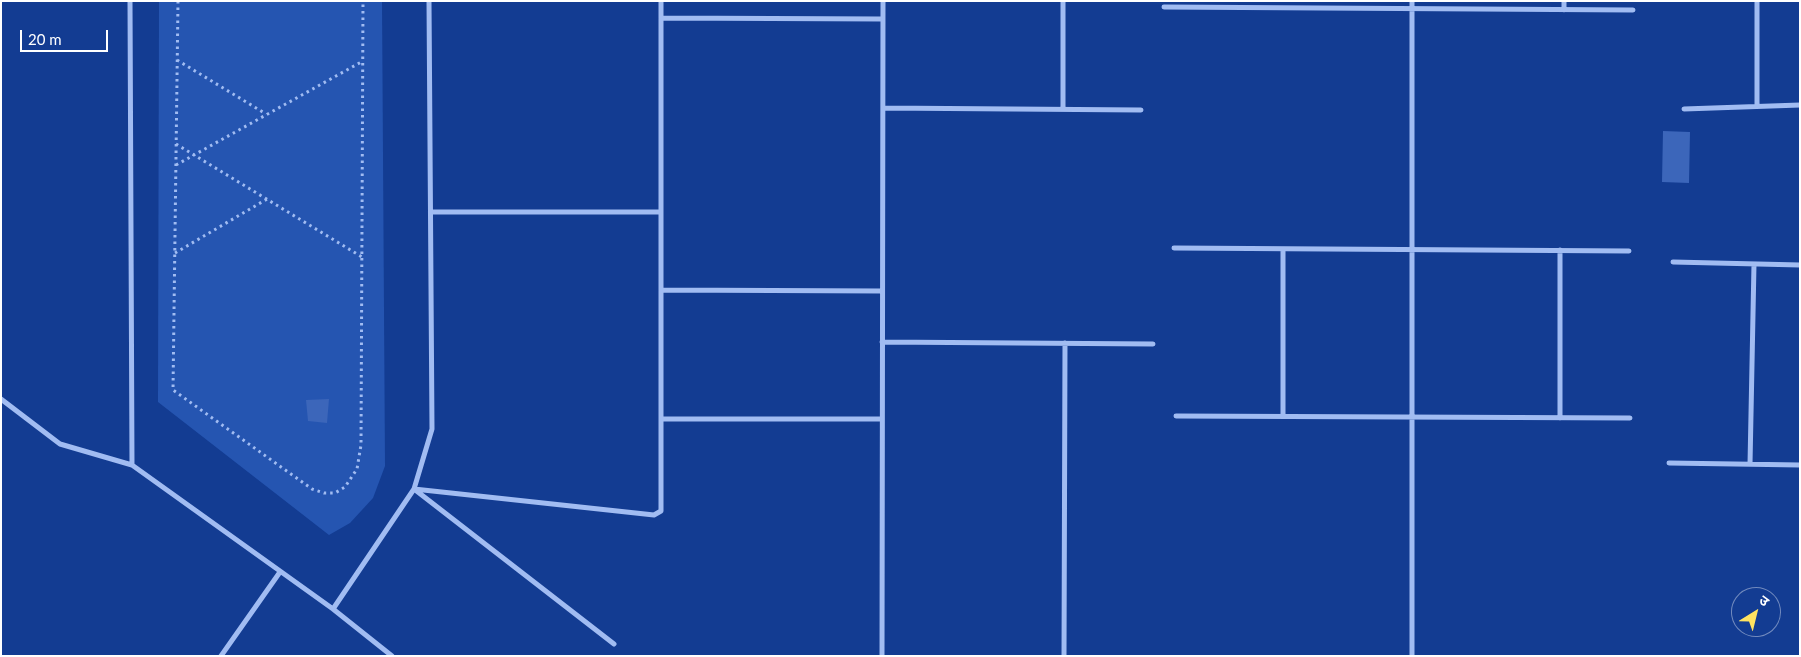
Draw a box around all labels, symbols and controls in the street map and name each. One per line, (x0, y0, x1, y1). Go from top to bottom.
scale bar (22, 20, 110, 52)
text: 20 m (28, 30, 62, 48)
north arrow (1731, 587, 1781, 637)
text: उ (1756, 591, 1773, 610)

